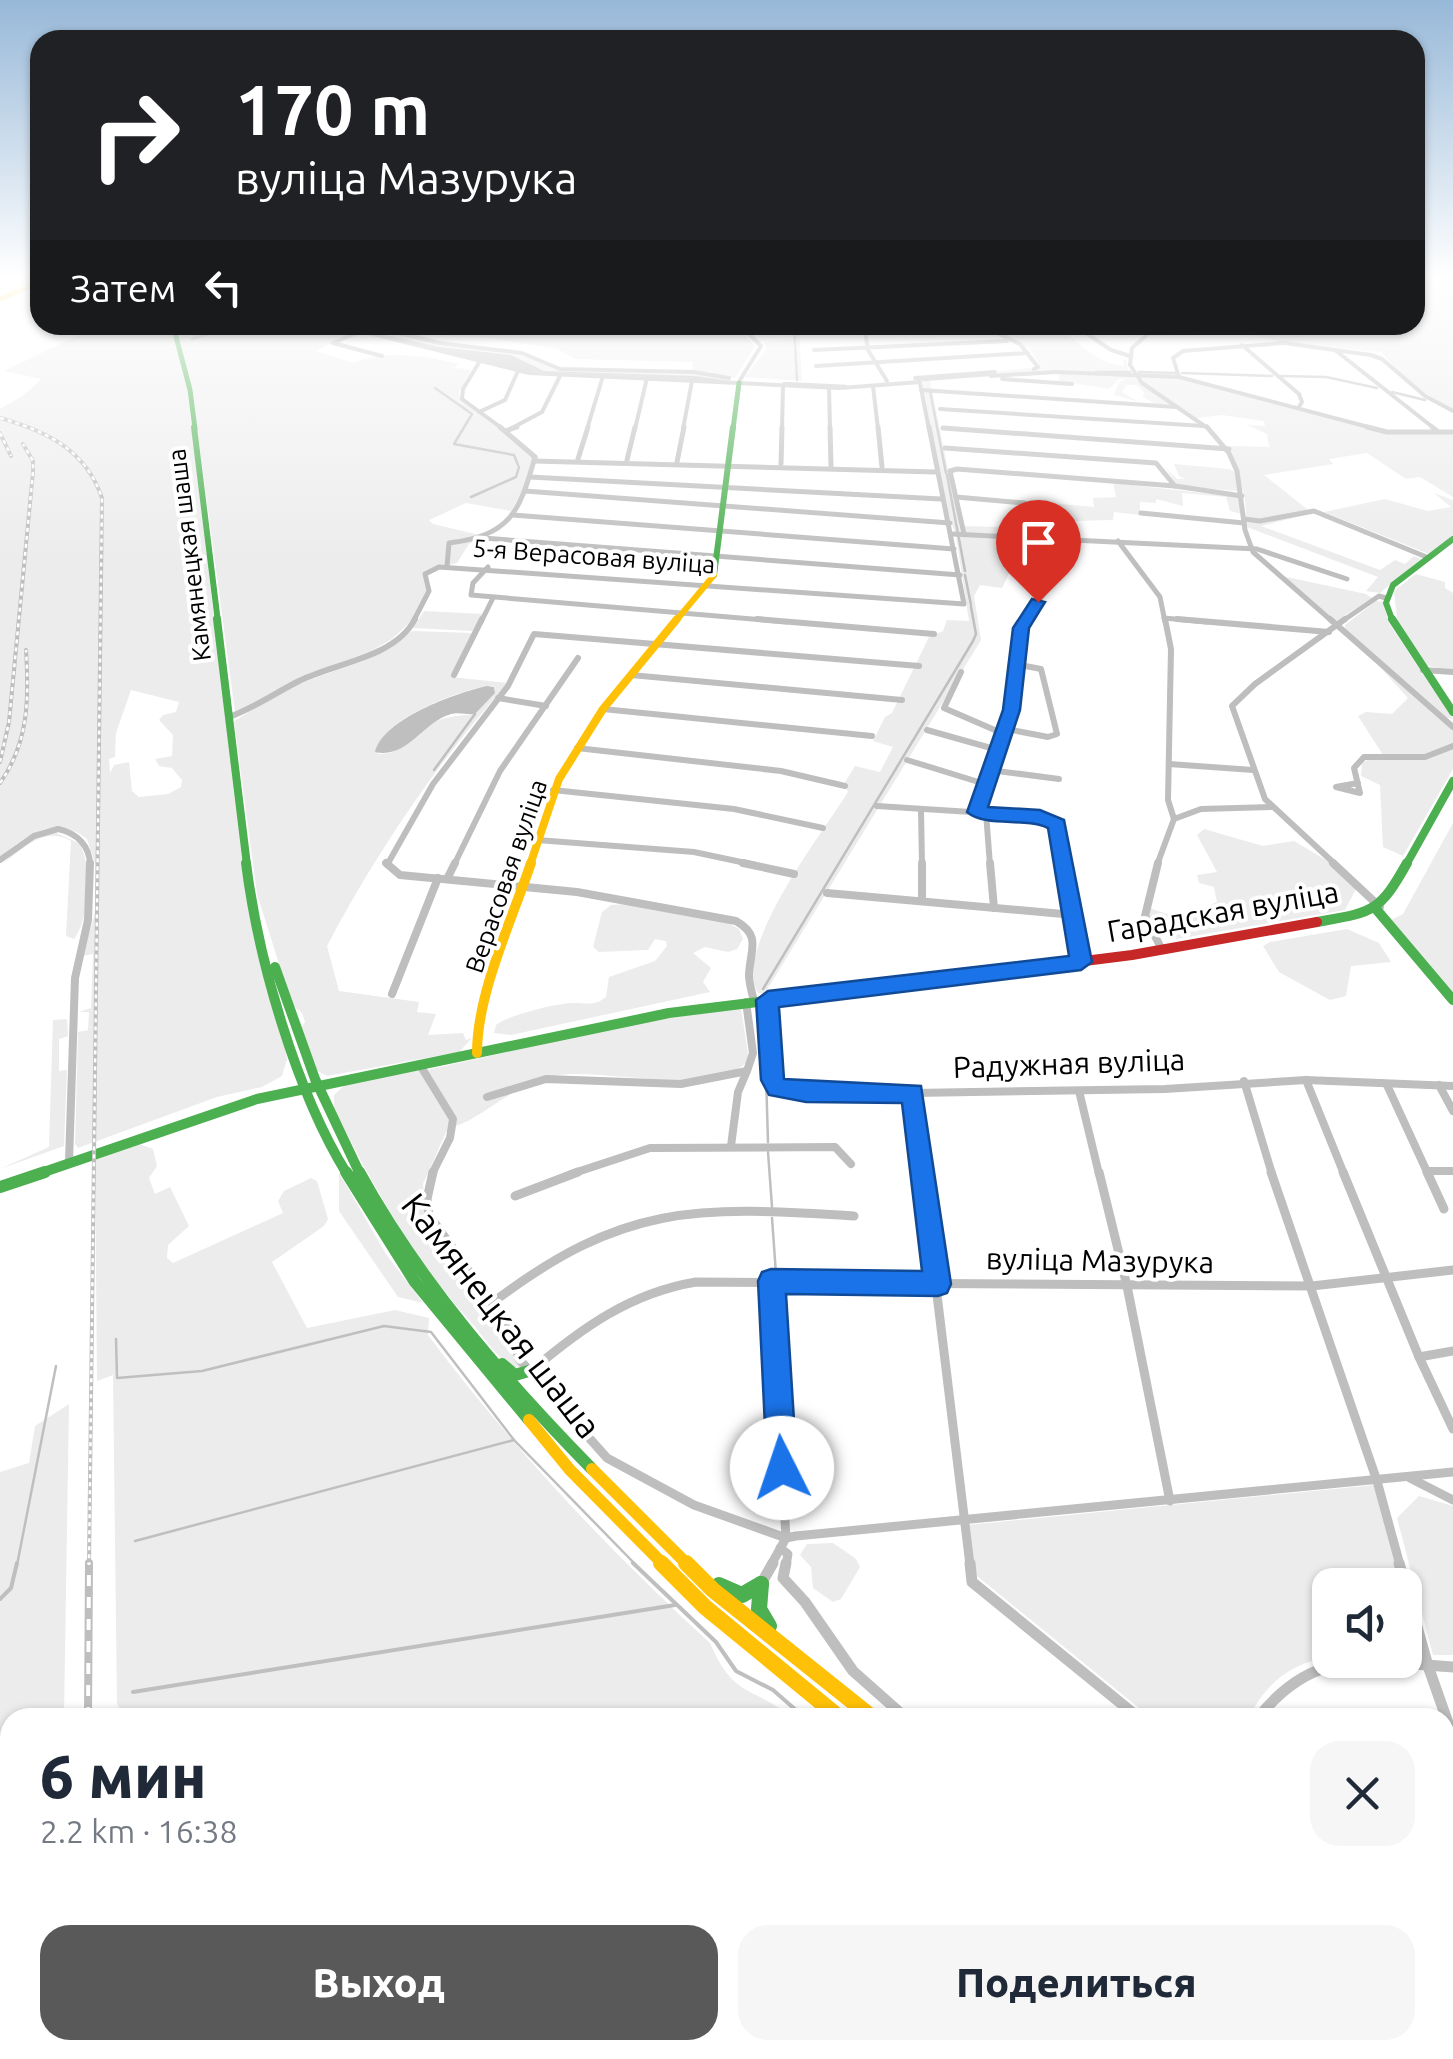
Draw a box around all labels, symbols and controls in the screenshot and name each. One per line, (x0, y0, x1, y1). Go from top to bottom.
icon: right (70, 70, 200, 200)
text: 170 m (235, 70, 430, 148)
text: вуліца Мазурука (235, 152, 577, 203)
icon: left (196, 260, 251, 315)
text: Затем (70, 267, 176, 309)
street label: Камянецкая шаша (162, 447, 216, 663)
pin (996, 500, 1081, 603)
icon: arrive (1011, 515, 1066, 570)
street label: 5-я Верасовая вуліца (472, 534, 716, 578)
street label: Верасовая вуліца (460, 776, 552, 976)
street label: Гарадская вуліца (1104, 874, 1341, 948)
street label: Радужная вуліца (952, 1042, 1186, 1084)
street label: Камянецкая шаша (394, 1185, 610, 1446)
street label: вуліца Мазурука (986, 1241, 1214, 1279)
position arrow (730, 1416, 834, 1520)
map controls (1312, 1568, 1422, 1678)
button: sound (1312, 1568, 1422, 1678)
button: close (1310, 1741, 1415, 1846)
text: 6 мин (40, 1742, 207, 1809)
text: 2.2 km · 16:38 (40, 1813, 238, 1849)
button: Выход (40, 1925, 718, 2040)
button: Поделиться (738, 1925, 1415, 2040)

